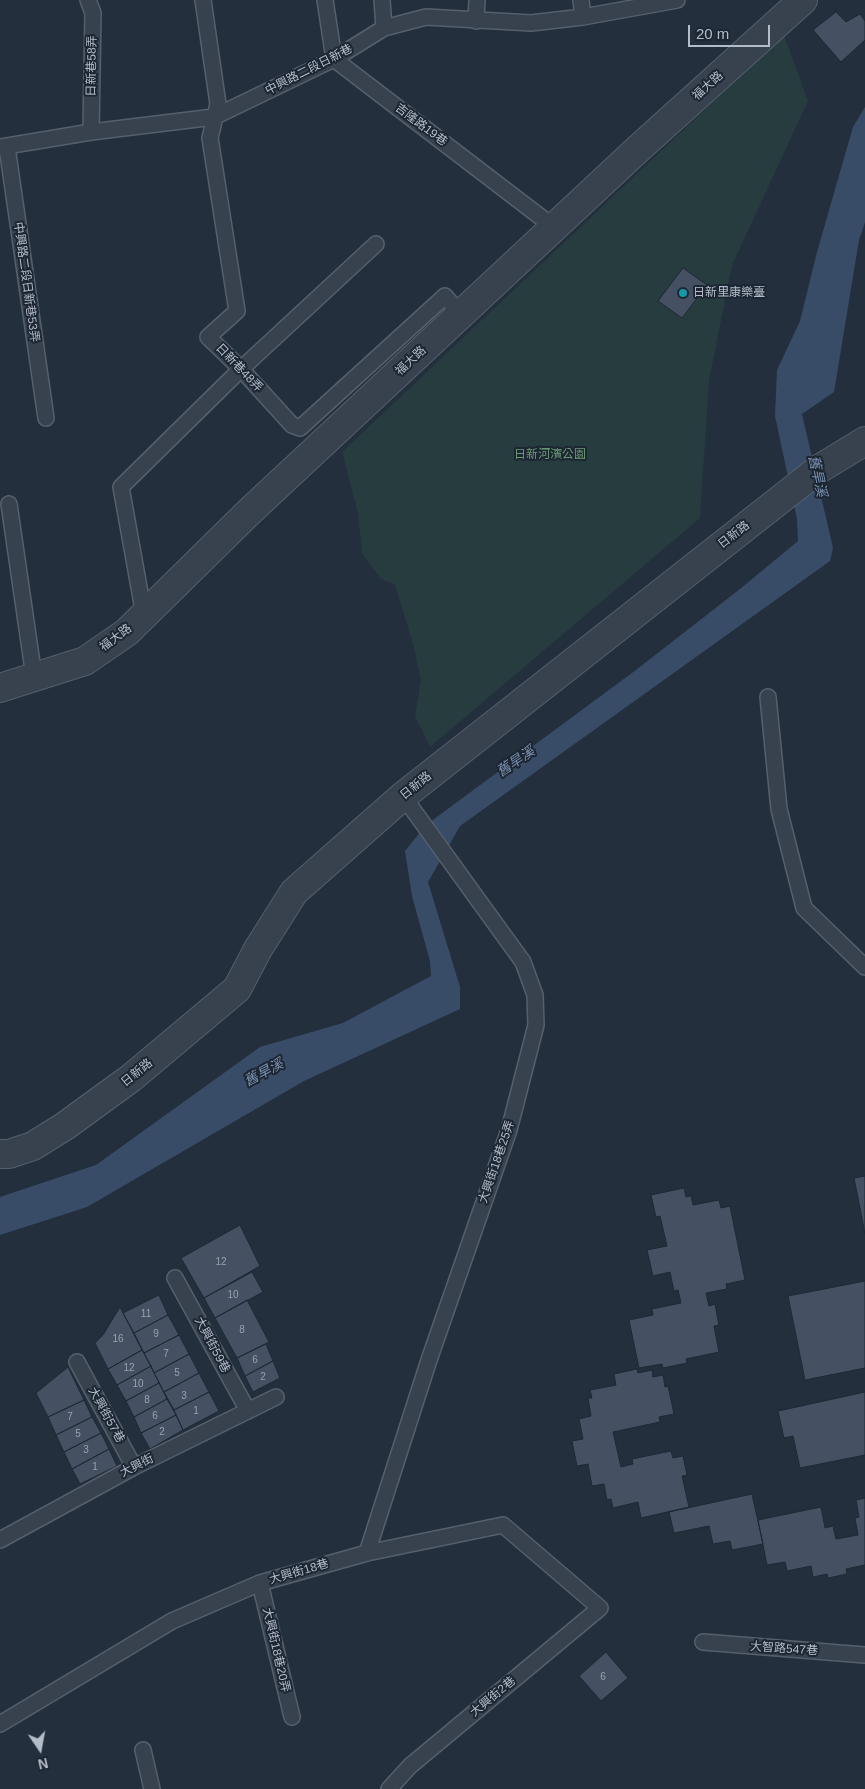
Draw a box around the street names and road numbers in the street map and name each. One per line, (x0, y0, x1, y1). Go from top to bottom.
street label: 日新巷58弄 (84, 35, 100, 97)
street label: 中興路二段日新巷 (263, 42, 355, 98)
street label: 福大路 (690, 69, 726, 103)
street label: 吉隆路19巷 (392, 101, 450, 149)
street label: 中興路二段日新巷53弄 (10, 221, 42, 343)
street label: 日新巷48弄 (213, 341, 265, 395)
street label: 福大路 (393, 343, 429, 379)
street label: 日新路 (715, 518, 753, 552)
street label: 福大路 (97, 621, 135, 655)
street label: 日新路 (397, 769, 435, 803)
street label: 日新路 (118, 1056, 156, 1090)
street label: 大興街18巷25弄 (476, 1119, 518, 1205)
street label: 大興街59巷 (191, 1315, 233, 1375)
street label: 大興街57巷 (85, 1385, 127, 1445)
street label: 大興街 (118, 1451, 156, 1481)
street label: 大興街18巷 (268, 1557, 330, 1587)
street label: 大興街18巷20弄 (259, 1606, 293, 1694)
street label: 大智路547巷 (750, 1639, 818, 1659)
street label: 大興街2巷 (467, 1674, 519, 1720)

